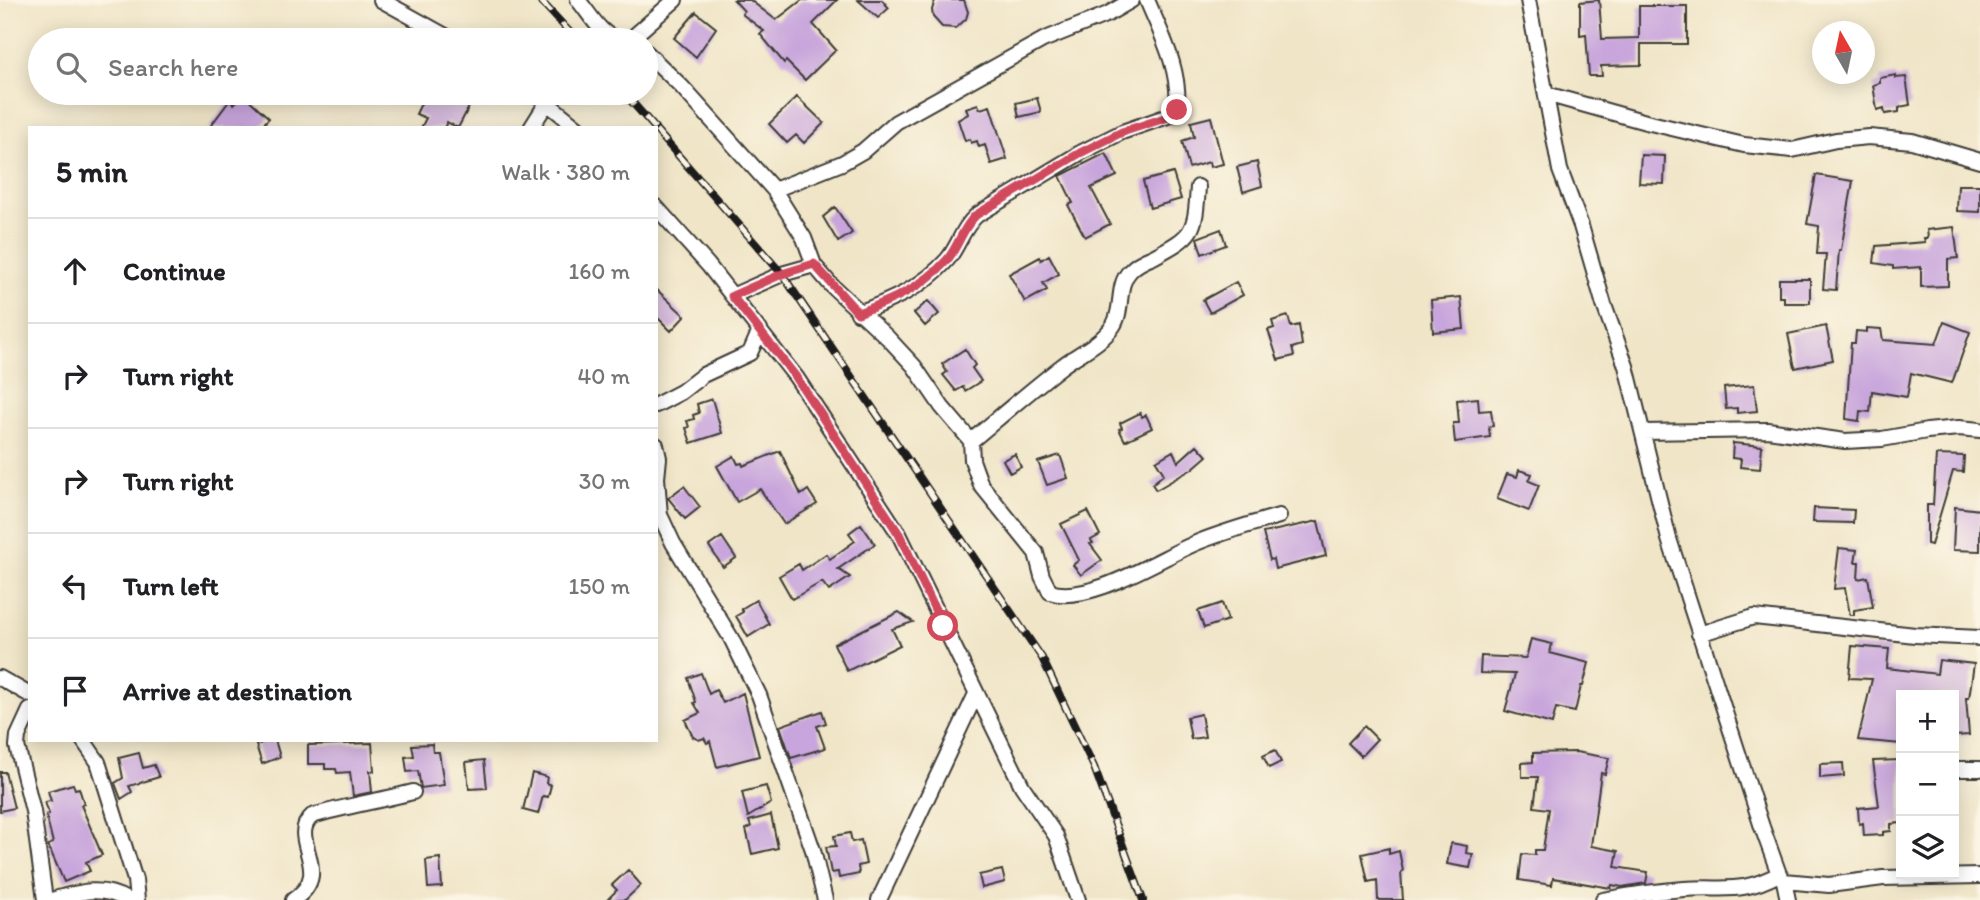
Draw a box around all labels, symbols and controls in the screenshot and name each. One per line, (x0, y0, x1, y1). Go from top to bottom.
north arrow (1812, 21, 1875, 84)
search box (28, 28, 658, 105)
icon: search (52, 48, 90, 86)
text: Search here (108, 51, 238, 83)
route end (1161, 94, 1192, 125)
text: 5 min (56, 153, 127, 190)
text: Walk · 380 m (501, 158, 630, 186)
icon: ahead (56, 252, 94, 290)
text: Continue (123, 255, 226, 287)
text: 160 m (568, 257, 630, 285)
icon: right (56, 357, 94, 395)
text: Turn right (123, 360, 234, 392)
text: 40 m (577, 362, 630, 390)
icon: right (56, 462, 94, 500)
text: Turn right (123, 465, 234, 497)
text: 30 m (579, 467, 630, 495)
icon: left (56, 567, 94, 605)
text: Turn left (123, 570, 219, 602)
text: 150 m (569, 572, 630, 600)
route start (927, 610, 958, 641)
icon: arrive (56, 672, 94, 710)
text: Arrive at destination (123, 675, 352, 707)
map controls (1896, 690, 1959, 879)
button: + (1896, 690, 1959, 753)
button: − (1896, 753, 1959, 816)
button: layers (1896, 816, 1959, 879)

